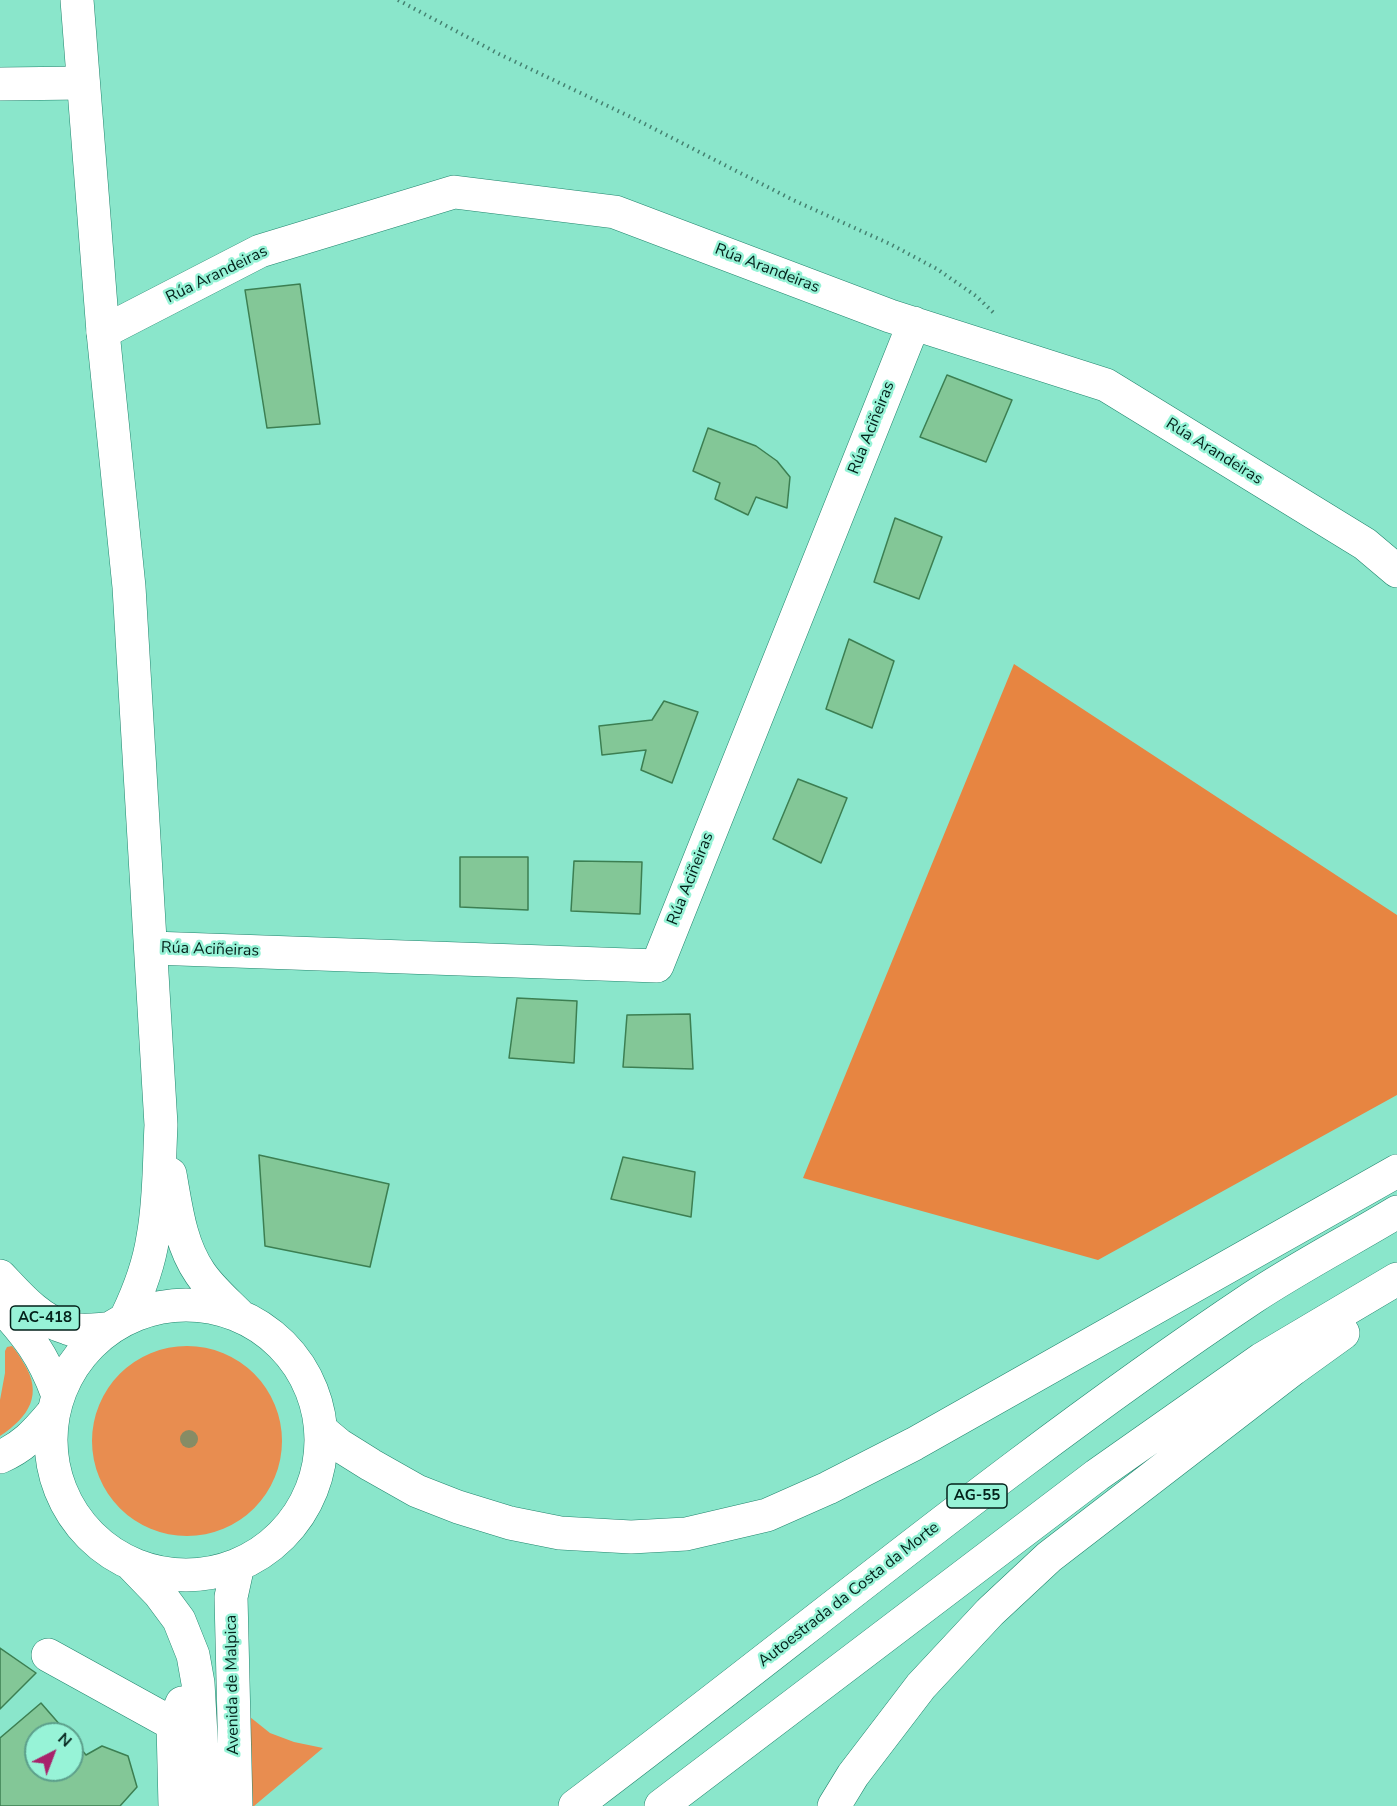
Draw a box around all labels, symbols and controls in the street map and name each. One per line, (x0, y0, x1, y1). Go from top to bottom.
street label: Rúa Arandeiras (712, 240, 822, 298)
street label: Rúa Arandeiras (163, 242, 271, 308)
street label: Rúa Aciñeiras (845, 379, 899, 477)
street label: Rúa Arandeiras (1162, 415, 1266, 489)
street label: Rúa Aciñeiras (664, 830, 718, 928)
street label: Rúa Aciñeiras (161, 939, 259, 961)
road number: AC-418 (10, 1306, 80, 1330)
road number: AG-55 (947, 1484, 1007, 1508)
street label: Autoestrada da Costa da Morte (755, 1518, 943, 1672)
street label: Avenida de Malpica (222, 1615, 244, 1755)
north arrow (24, 1722, 84, 1782)
text: N (53, 1728, 77, 1752)

